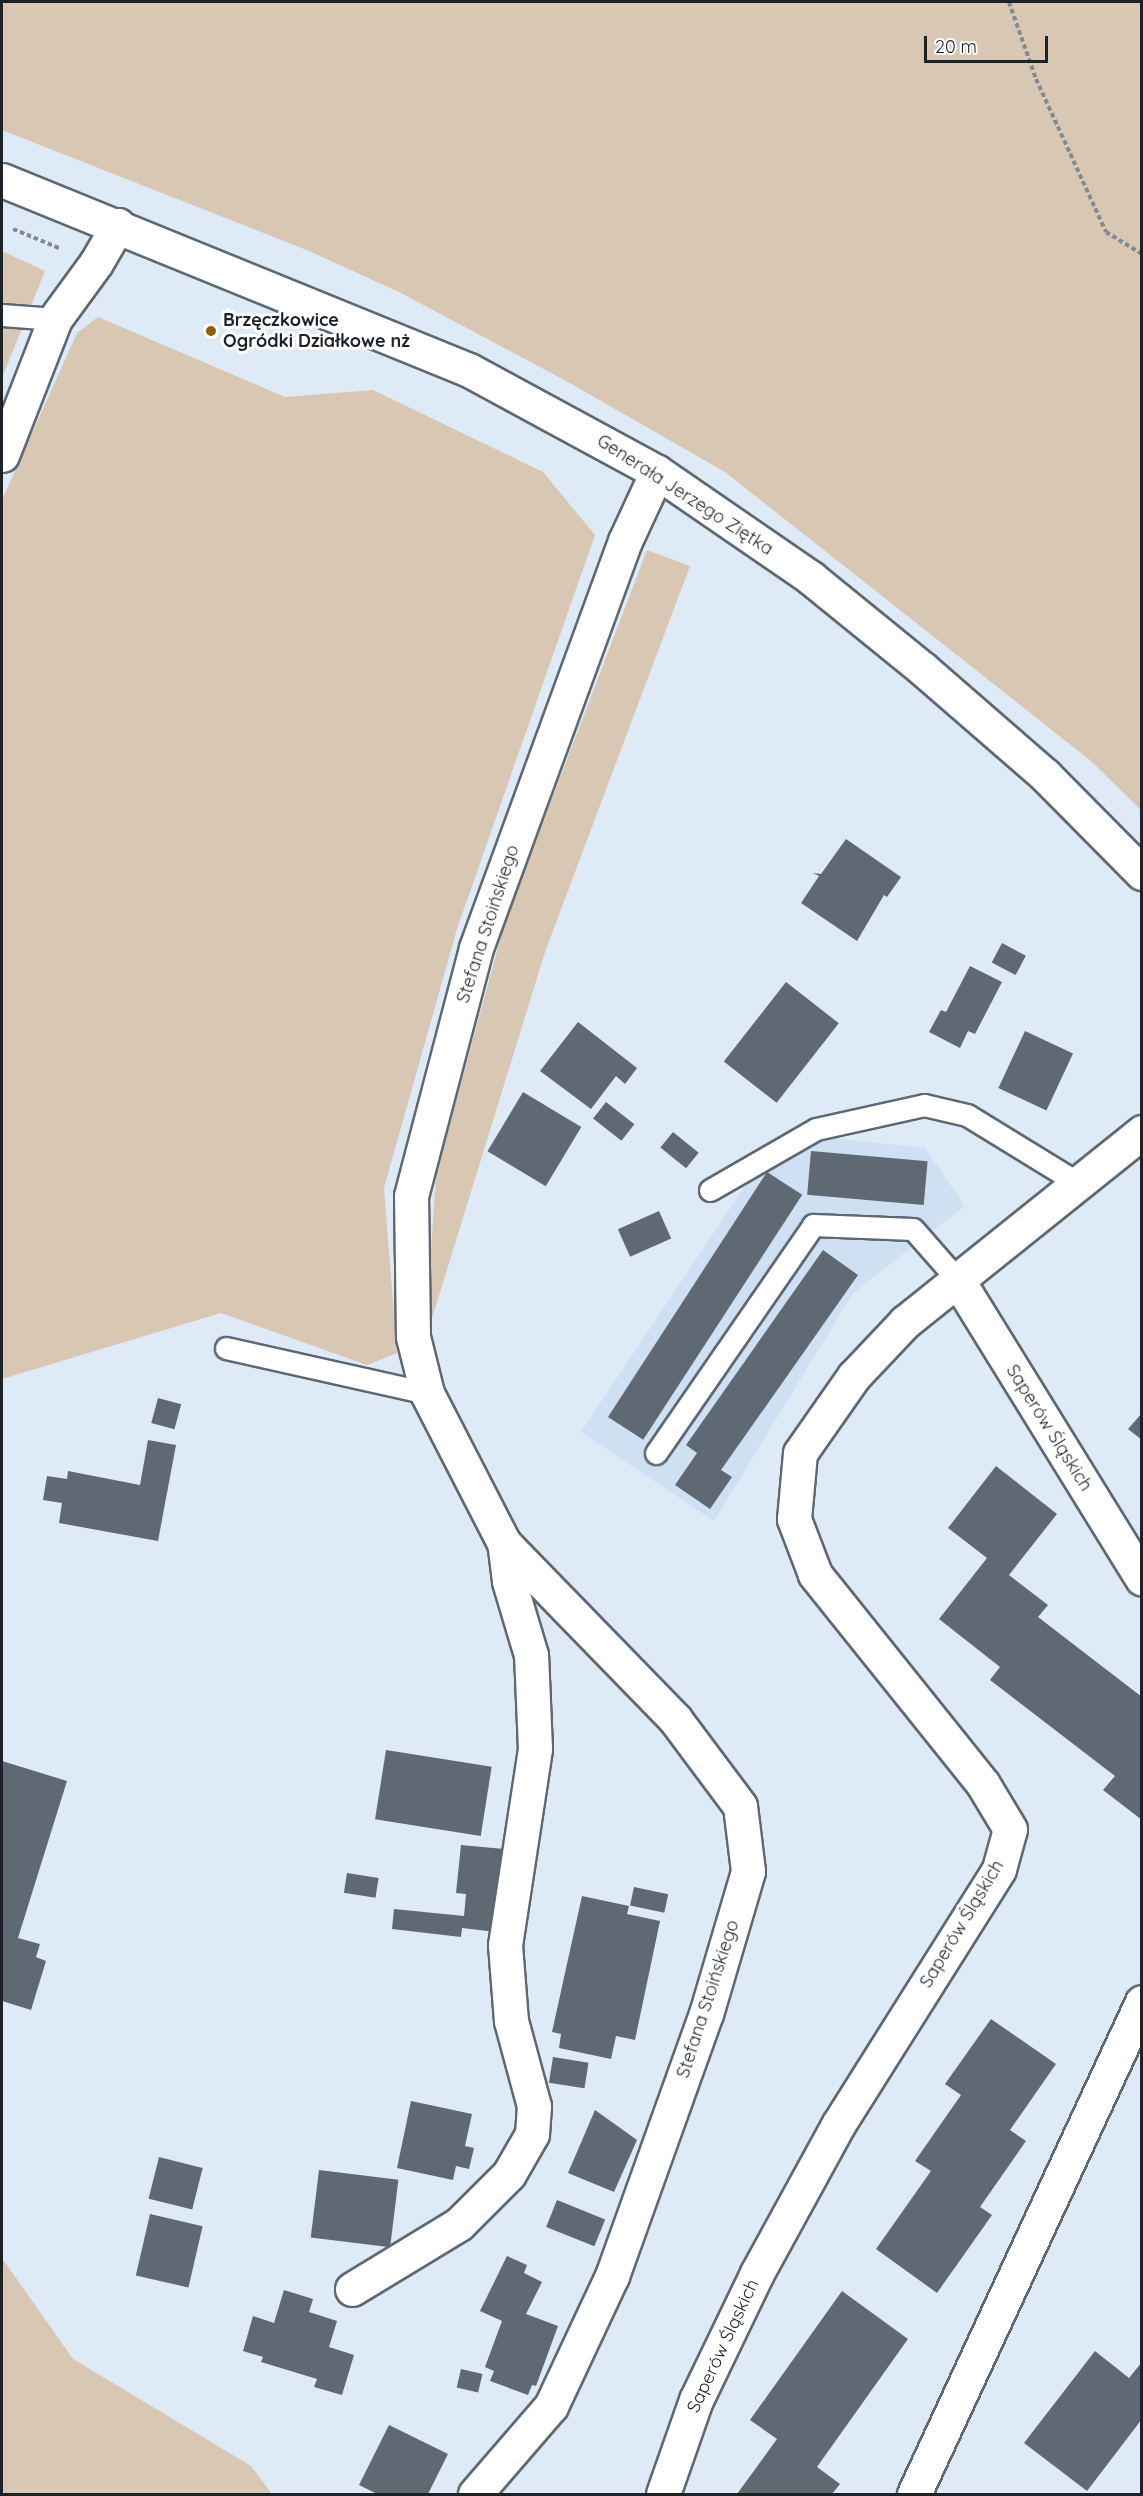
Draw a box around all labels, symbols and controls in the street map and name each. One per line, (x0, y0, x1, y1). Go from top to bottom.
scale bar (927, 24, 1052, 62)
text: 20 m (935, 35, 977, 58)
place label: Brzęczkowice Ogródki Działkowe nż (223, 310, 410, 352)
marker: Brzęczkowice Ogródki Działkowe nż (204, 324, 218, 338)
street label: Generała Jerzego Ziętka (593, 430, 777, 560)
street label: Stefana Stoińskiego (452, 842, 524, 1006)
street label: Saperów Śląskich (1001, 1361, 1097, 1495)
street label: Saperów Śląskich (915, 1856, 1009, 1992)
street label: Stefana Stoińskiego (672, 1917, 744, 2081)
street label: Saperów Śląskich (683, 2276, 763, 2416)

